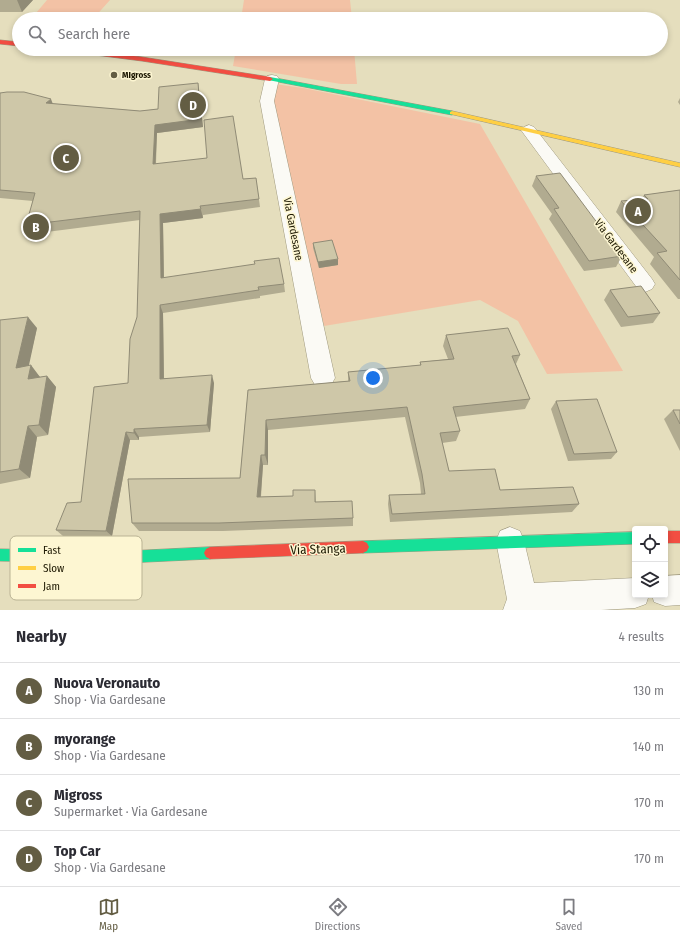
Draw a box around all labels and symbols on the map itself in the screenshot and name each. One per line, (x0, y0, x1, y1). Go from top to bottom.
marker: MIgross (109, 70, 119, 80)
place label: MIgross (122, 70, 151, 80)
pin: D (180, 90, 206, 120)
pin: C (53, 143, 79, 173)
street label: Via Gardesane (281, 196, 305, 262)
pin: A (625, 196, 651, 226)
pin: B (23, 212, 49, 242)
street label: Via Gardesane (592, 216, 640, 276)
your location (363, 368, 383, 388)
legend (10, 536, 142, 600)
street label: Via Stanga (290, 541, 346, 557)
text: Fast (43, 544, 61, 557)
text: Slow (43, 562, 64, 575)
text: Jam (43, 580, 60, 593)

